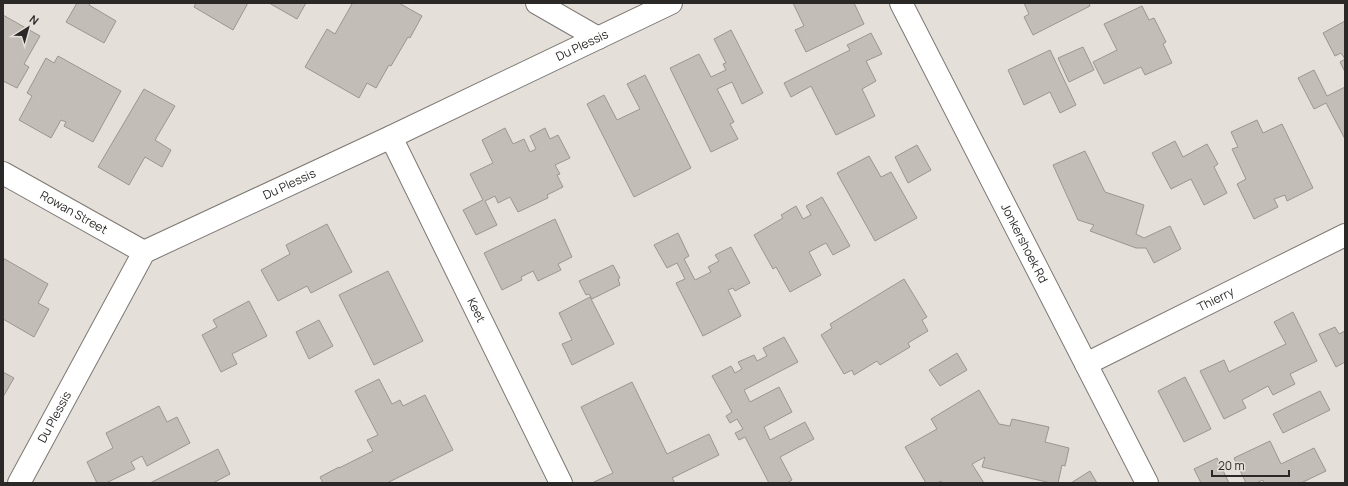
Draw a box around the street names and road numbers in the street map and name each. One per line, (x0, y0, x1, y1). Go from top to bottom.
street label: Du Plessis (553, 25, 611, 65)
street label: Du Plessis (260, 164, 318, 203)
street label: Rowan Street (37, 186, 111, 238)
street label: Jonkershoek Rd (997, 200, 1052, 286)
street label: Thierry (1194, 282, 1237, 315)
street label: Keet (463, 295, 490, 325)
street label: Du Plessis (33, 388, 75, 446)

